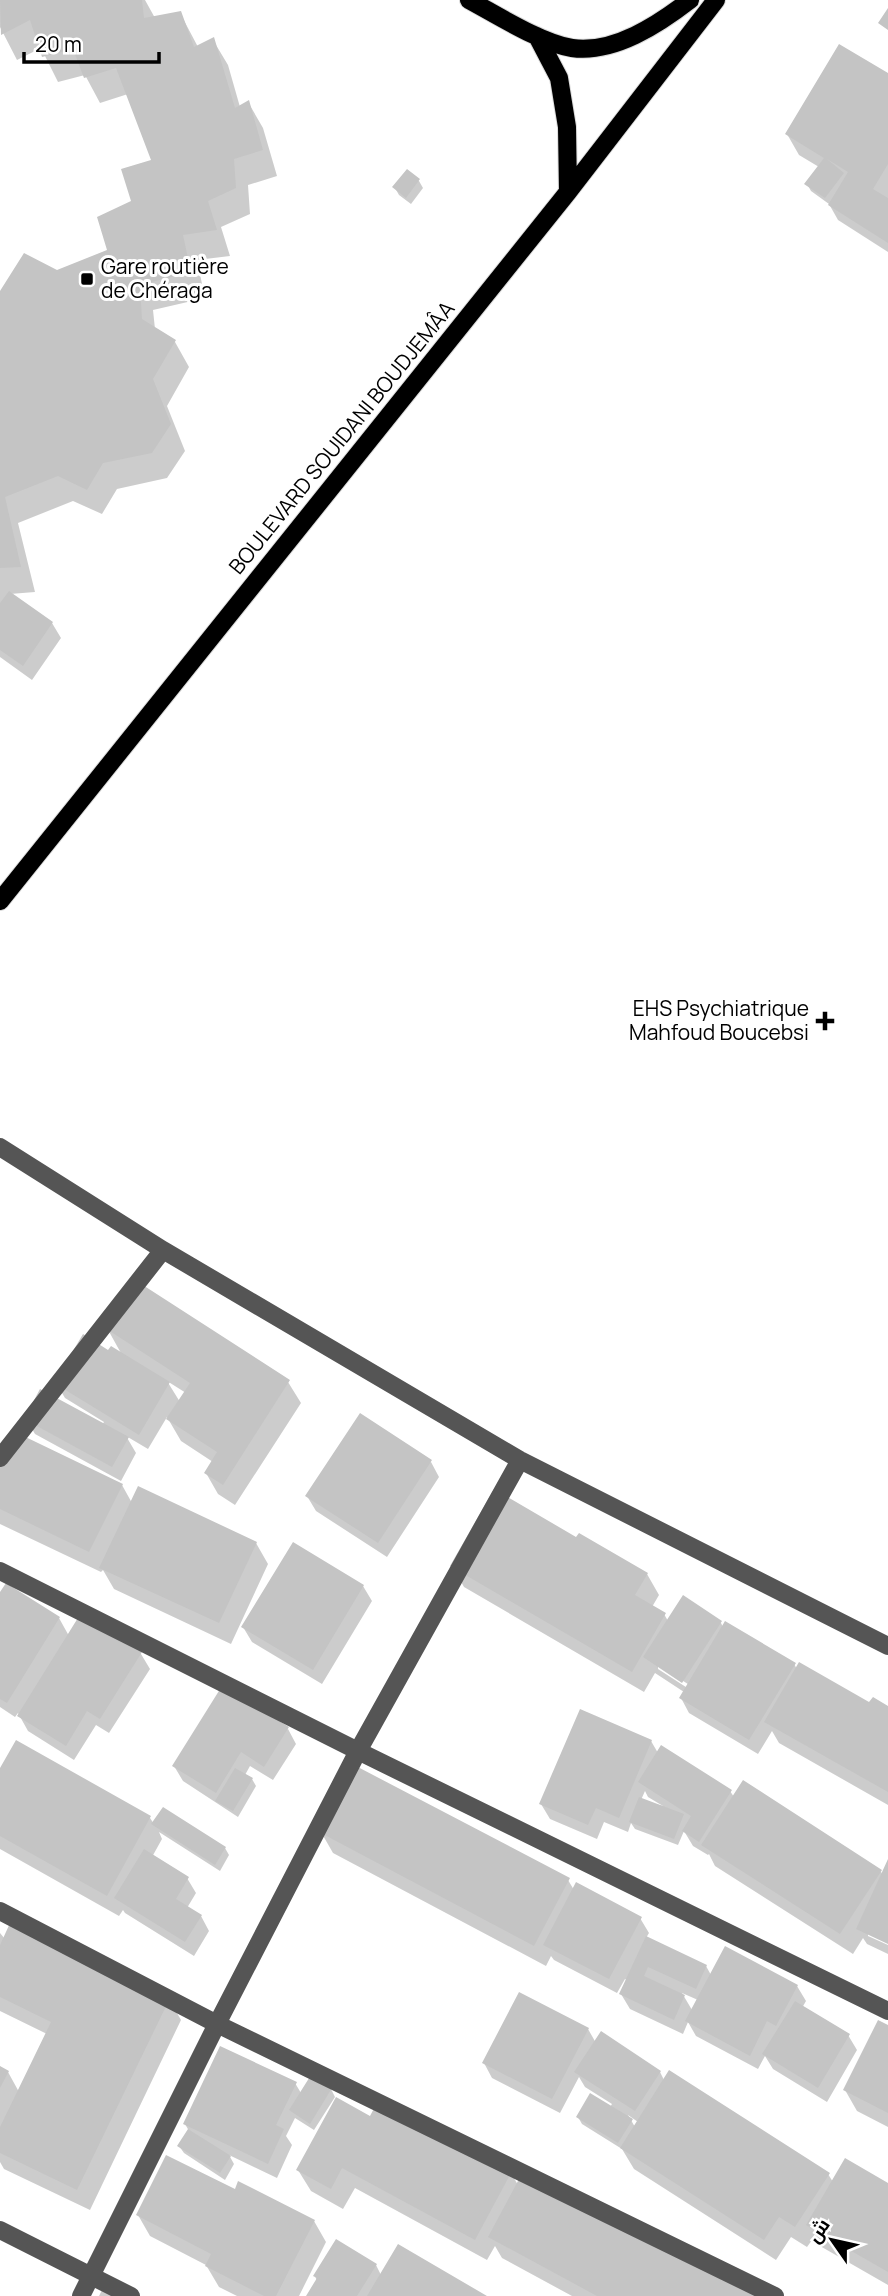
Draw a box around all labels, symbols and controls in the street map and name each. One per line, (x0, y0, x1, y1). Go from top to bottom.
scale bar (24, 21, 159, 65)
text: 20 m (35, 30, 82, 58)
place label: Gare routière de Chéraga (101, 252, 229, 304)
marker: Gare routière de Chéraga (79, 271, 95, 287)
street label: BOULEVARD SOUIDANI BOUDJEMÂA (222, 295, 460, 580)
place label: EHS Psychiatrique Mahfoud Boucebsi (629, 994, 809, 1046)
marker: EHS Psychiatrique Mahfoud Boucebsi (815, 1011, 835, 1031)
north arrow (797, 2205, 867, 2275)
text: ش (800, 2213, 836, 2248)

